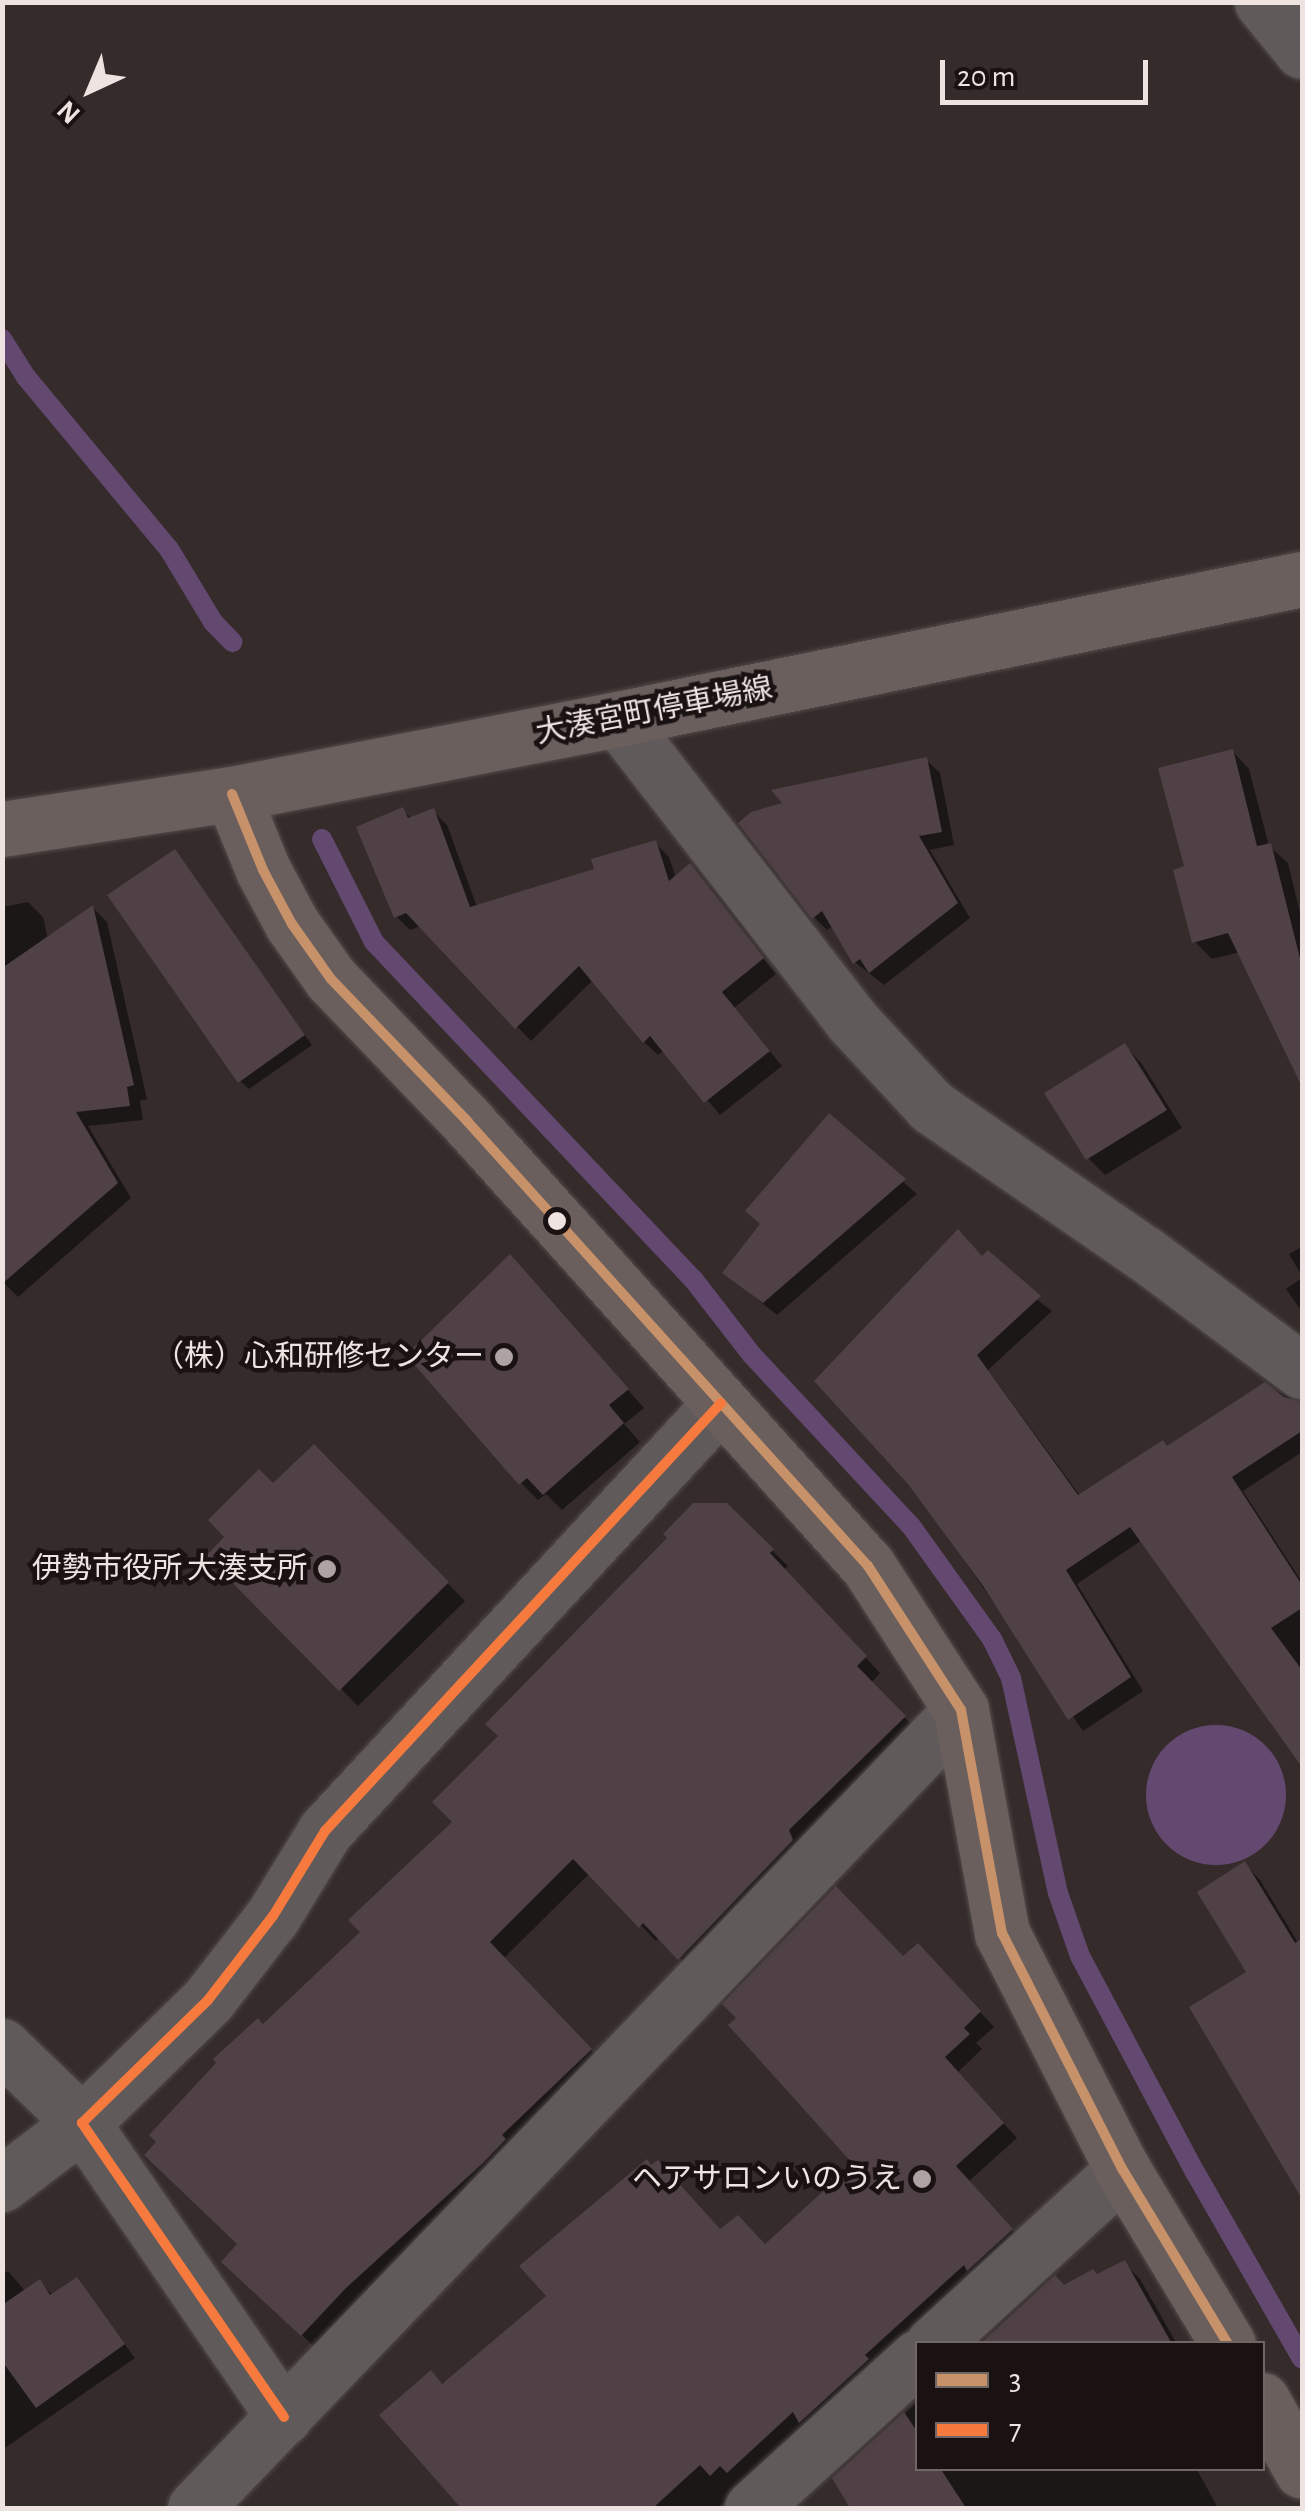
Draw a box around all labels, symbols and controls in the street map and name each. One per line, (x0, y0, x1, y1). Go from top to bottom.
north arrow (40, 40, 140, 140)
scale bar (945, 40, 1152, 102)
text: 20 m (957, 62, 1015, 92)
text: N (52, 95, 86, 128)
street label: 大湊宮町停車場線 (533, 670, 775, 752)
unlabelled marker (547, 1211, 567, 1231)
place label: （株）心和研修センター (154, 1339, 484, 1375)
marker: （株）心和研修センター (493, 1346, 515, 1368)
place label: 伊勢市役所 大湊支所 (32, 1551, 307, 1587)
marker: 伊勢市役所 大湊支所 (316, 1558, 338, 1580)
place label: ヘアサロンいのうえ (632, 2161, 902, 2197)
marker: ヘアサロンいのうえ (911, 2168, 933, 2190)
legend (915, 2341, 1265, 2471)
text: 3 (1009, 2365, 1021, 2395)
text: 7 (1009, 2415, 1022, 2445)

